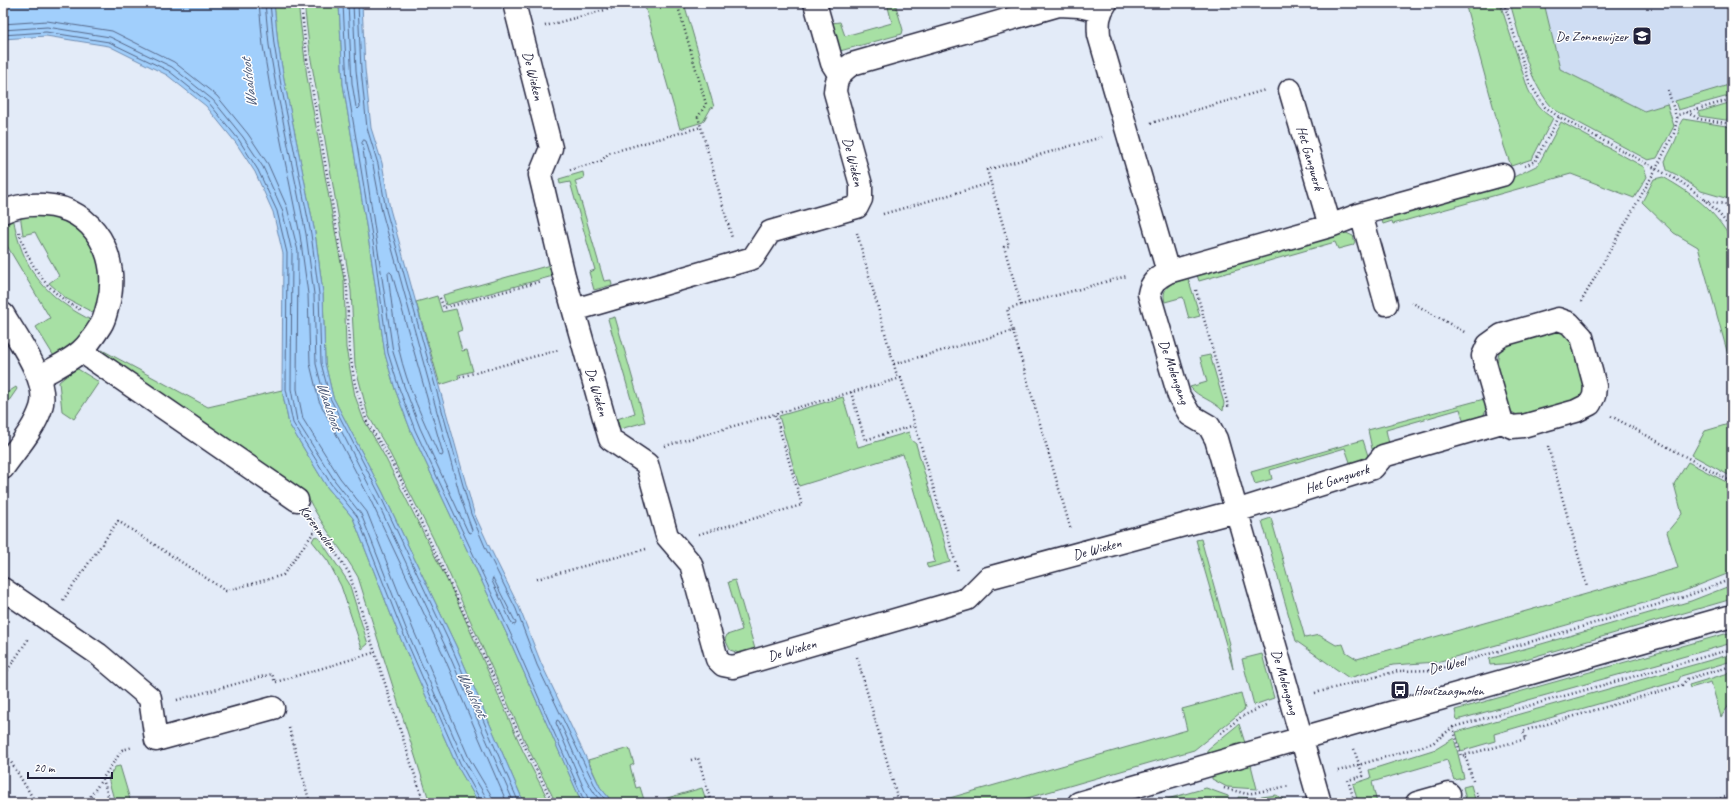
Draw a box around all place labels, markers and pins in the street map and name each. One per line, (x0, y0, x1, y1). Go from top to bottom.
school or university icon: De Zonnewijzer (1631, 25, 1653, 47)
place label: De Zonnewijzer (1556, 28, 1629, 45)
bus stop icon: Houtzaagmolen (1389, 679, 1411, 701)
place label: Houtzaagmolen (1414, 682, 1485, 699)

